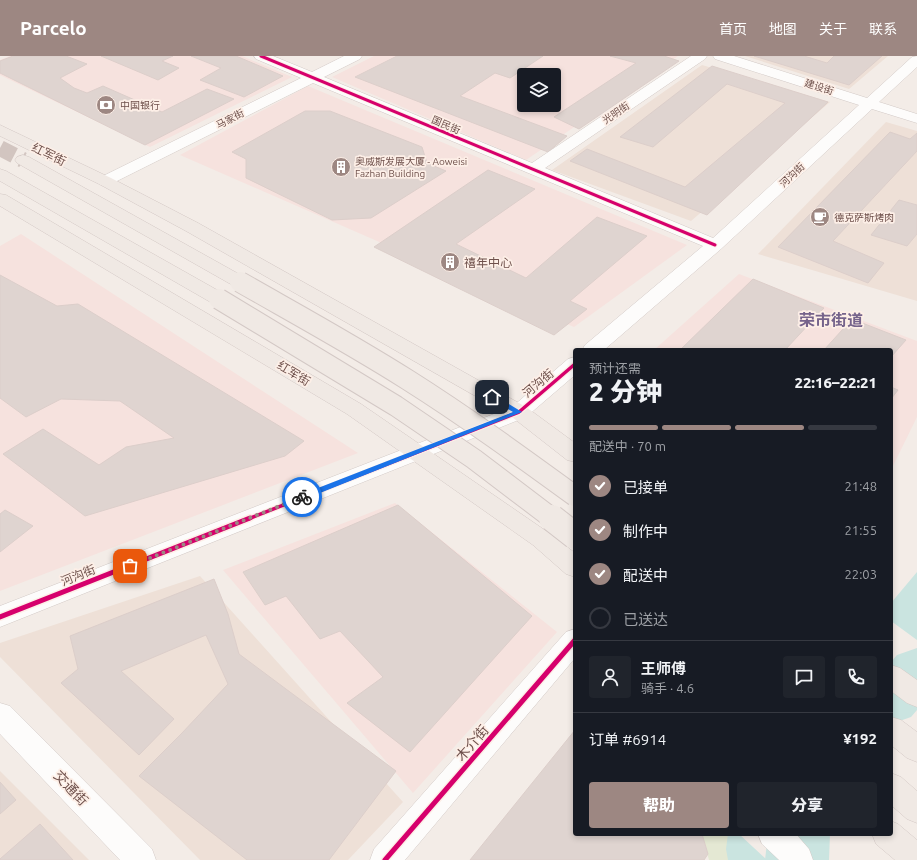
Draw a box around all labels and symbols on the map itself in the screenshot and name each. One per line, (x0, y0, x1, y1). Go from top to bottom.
street label: 建设街 (803, 77, 835, 97)
bank icon: 中国银行 (95, 94, 117, 116)
place label: 中国银行 (120, 100, 160, 111)
street label: 光明街 (600, 100, 632, 126)
street label: 马家街 (214, 107, 246, 131)
street label: 国民街 (430, 114, 462, 136)
street label: 红军街 (30, 140, 68, 168)
building icon: 奥威斯发展大厦 - Aoweisi Fazhan Building (330, 156, 352, 178)
place label: 奥威斯发展大厦 - Aoweisi Fazhan Building (355, 156, 467, 179)
street label: 河沟街 (777, 161, 807, 189)
cafe icon: 德克萨斯烤肉 (809, 206, 831, 228)
place label: 德克萨斯烤肉 (834, 212, 894, 223)
building icon: 禧年中心 (439, 251, 461, 273)
place label: 禧年中心 (464, 256, 512, 269)
district label: 荣市街道 (799, 311, 863, 329)
street label: 红军街 (275, 358, 313, 388)
street label: 河沟街 (520, 366, 556, 400)
pin (475, 380, 509, 414)
courier (282, 477, 322, 517)
pin (113, 549, 147, 583)
street label: 河沟街 (59, 562, 97, 588)
street label: 木介街 (452, 722, 492, 764)
street label: 交通街 (51, 767, 91, 809)

